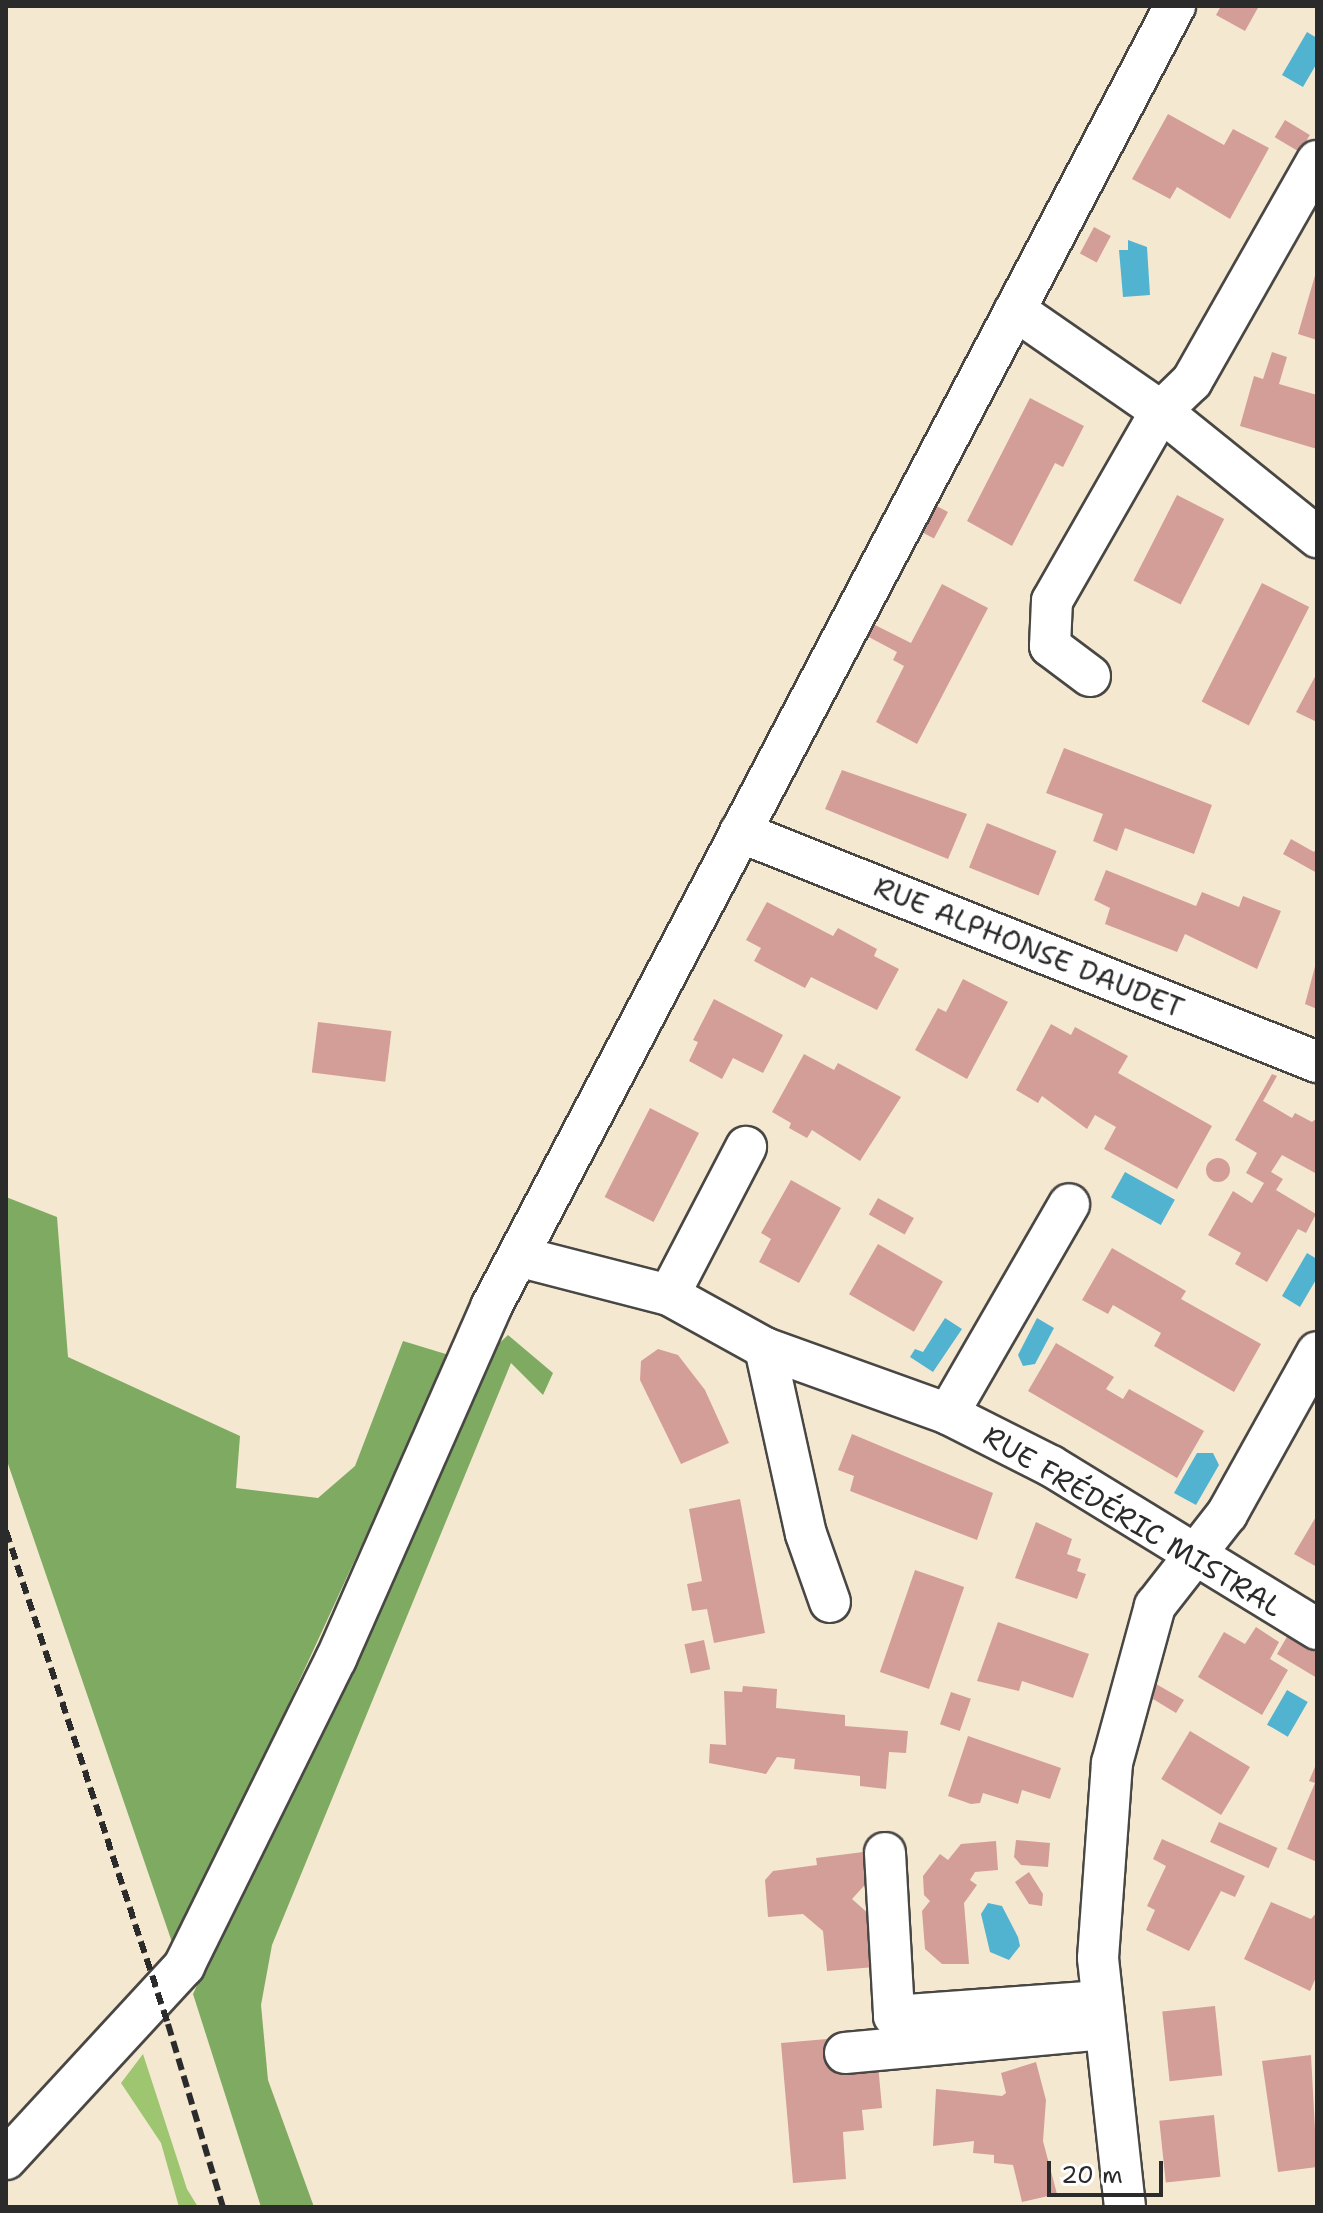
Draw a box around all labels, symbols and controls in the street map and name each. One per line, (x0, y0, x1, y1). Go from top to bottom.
street label: RUE ALPHONSE DAUDET (869, 869, 1189, 1025)
street label: RUE FRÉDÉRIC MISTRAL (977, 1418, 1289, 1624)
scale bar (1051, 2145, 1167, 2195)
text: 20 m (1061, 2159, 1123, 2191)

